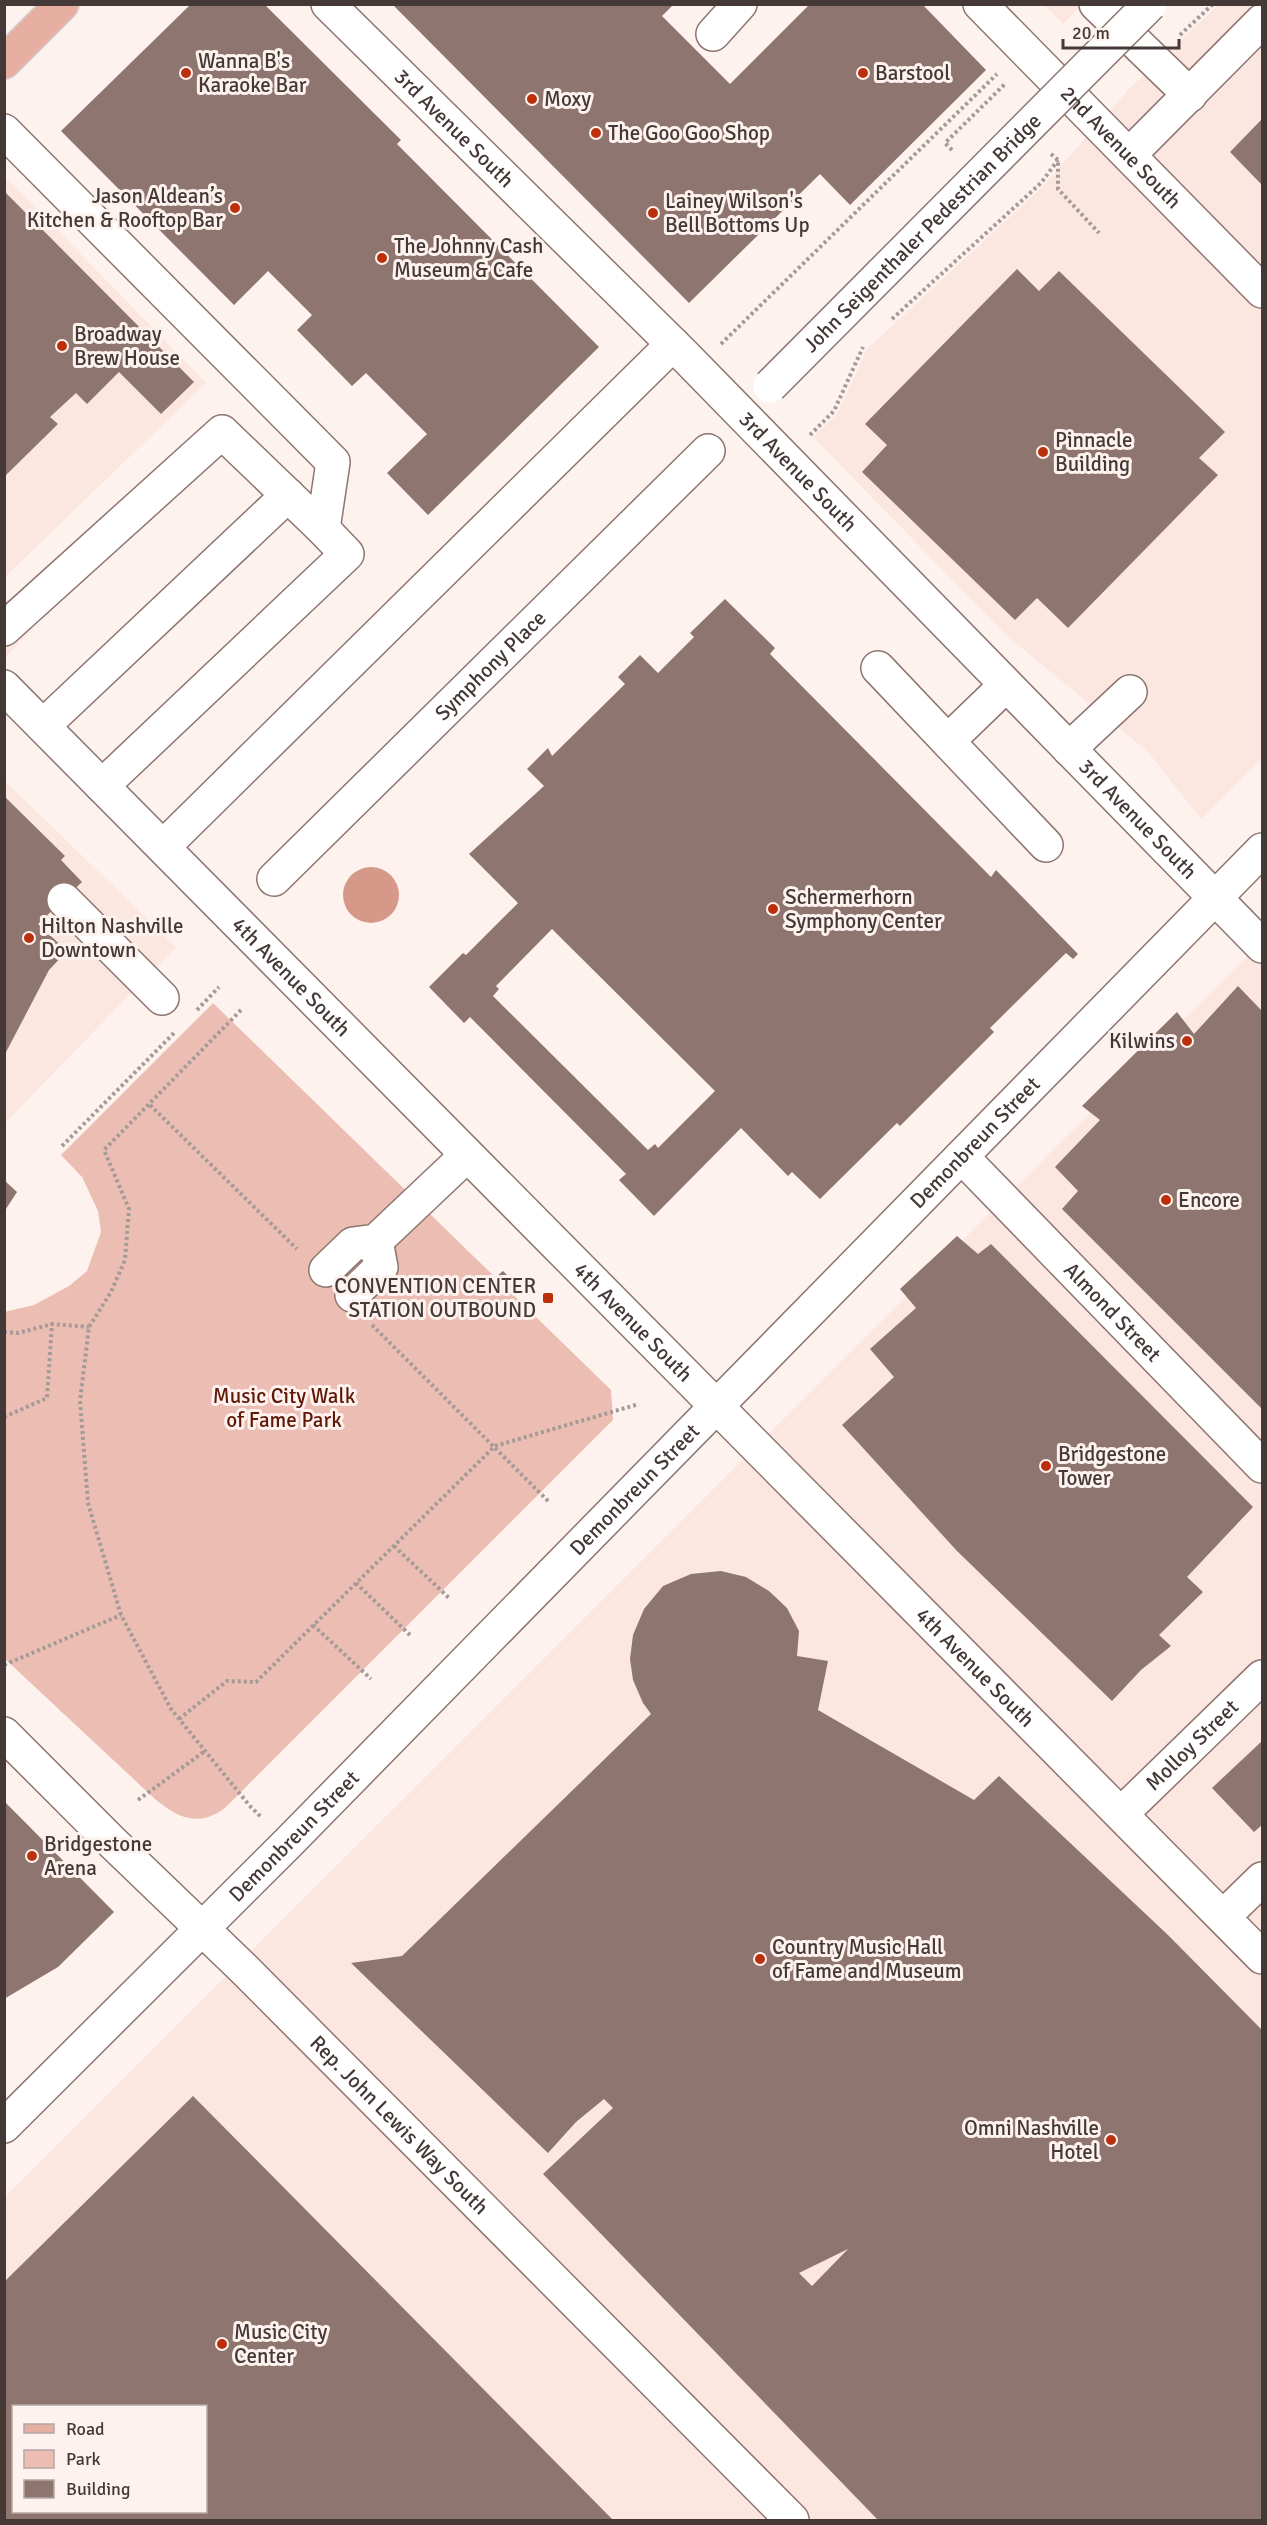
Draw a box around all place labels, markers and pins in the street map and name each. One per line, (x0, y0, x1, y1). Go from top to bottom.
place label: Wanna B's Karaoke Bar (198, 48, 307, 98)
place label: Barstool (875, 60, 950, 86)
marker: Wanna B's Karaoke Bar (179, 66, 193, 80)
marker: Barstool (856, 66, 870, 80)
place label: Moxy (544, 86, 591, 112)
marker: Moxy (525, 92, 539, 106)
place label: The Goo Goo Shop (608, 120, 770, 146)
marker: The Goo Goo Shop (589, 126, 603, 140)
place label: Jason Aldean’s Kitchen & Rooftop Bar (27, 183, 223, 233)
place label: Lainey Wilson's Bell Bottoms Up (665, 188, 810, 238)
marker: Jason Aldean’s Kitchen & Rooftop Bar (228, 201, 242, 215)
marker: Lainey Wilson's Bell Bottoms Up (646, 206, 660, 220)
place label: The Johnny Cash Museum & Cafe (394, 233, 543, 283)
marker: The Johnny Cash Museum & Cafe (375, 251, 389, 265)
place label: Broadway Brew House (74, 321, 180, 371)
marker: Broadway Brew House (55, 339, 69, 353)
place label: Pinnacle Building (1055, 427, 1132, 477)
marker: Pinnacle Building (1036, 445, 1050, 459)
place label: Schermerhorn Symphony Center (785, 884, 942, 934)
marker: Schermerhorn Symphony Center (766, 902, 780, 916)
place label: Hilton Nashville Downtown (41, 913, 183, 963)
marker: Hilton Nashville Downtown (22, 931, 36, 945)
place label: Kilwins (1109, 1028, 1175, 1054)
marker: Kilwins (1180, 1034, 1194, 1048)
place label: Encore (1178, 1187, 1240, 1213)
marker: Encore (1159, 1193, 1173, 1207)
place label: CONVENTION CENTER STATION OUTBOUND (334, 1273, 536, 1323)
marker: CONVENTION CENTER STATION OUTBOUND (541, 1291, 555, 1305)
place label: Bridgestone Tower (1058, 1441, 1166, 1491)
marker: Bridgestone Tower (1039, 1459, 1053, 1473)
place label: Bridgestone Arena (44, 1831, 152, 1881)
marker: Bridgestone Arena (25, 1849, 39, 1863)
place label: Country Music Hall of Fame and Museum (772, 1934, 961, 1984)
marker: Country Music Hall of Fame and Museum (753, 1952, 767, 1966)
place label: Omni Nashville Hotel (964, 2115, 1099, 2165)
marker: Omni Nashville Hotel (1104, 2133, 1118, 2147)
place label: Music City Center (234, 2319, 328, 2369)
marker: Music City Center (215, 2337, 229, 2351)

